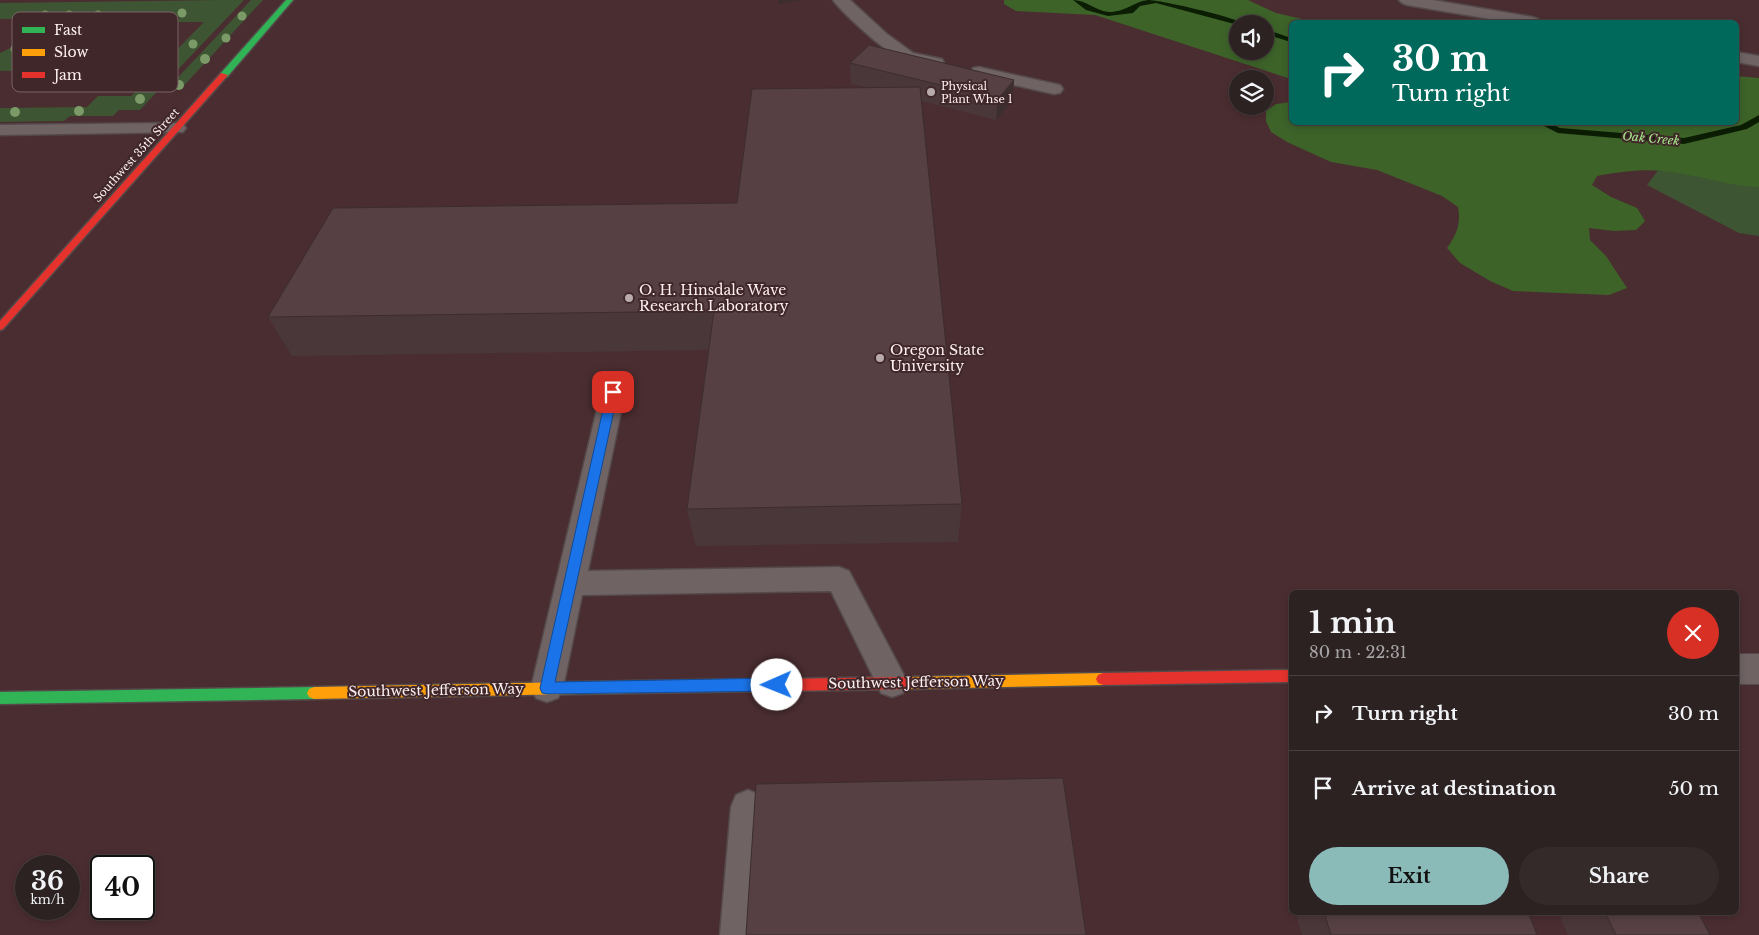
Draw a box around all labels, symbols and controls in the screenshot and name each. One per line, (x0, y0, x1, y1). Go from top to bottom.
legend (12, 12, 178, 92)
map controls (1229, 15, 1274, 115)
button: sound (1229, 15, 1274, 60)
text: Fast (54, 21, 83, 39)
text: 30 m (1392, 37, 1489, 80)
icon: right (1309, 40, 1374, 105)
text: Slow (54, 43, 88, 61)
text: Jam (52, 66, 82, 84)
button: layers (1229, 70, 1274, 115)
place label: Physical Plant Whse 1 (941, 79, 1013, 106)
text: Turn right (1392, 80, 1510, 107)
marker: Physical Plant Whse 1 (925, 86, 937, 98)
street label: Southwest 35th Street (90, 104, 183, 205)
water label: Oak Creek (1622, 128, 1680, 148)
place label: O. H. Hinsdale Wave Research Laboratory (639, 281, 789, 315)
marker: O. H. Hinsdale Wave Research Laboratory (623, 292, 635, 304)
place label: Oregon State University (890, 341, 984, 375)
marker: Oregon State University (874, 352, 886, 364)
pin (592, 371, 634, 413)
icon: arrive (599, 378, 627, 406)
text: 1 min (1309, 604, 1396, 641)
button: close (1667, 607, 1719, 659)
text: 80 m · 22:31 (1309, 642, 1407, 662)
position arrow (750, 658, 802, 710)
street label: Southwest Jefferson Way (828, 671, 1004, 693)
street label: Southwest Jefferson Way (348, 679, 524, 701)
icon: right (1309, 699, 1337, 727)
text: Turn right (1352, 702, 1458, 725)
text: 30 m (1668, 702, 1719, 725)
icon: arrive (1309, 774, 1337, 802)
text: Arrive at destination (1352, 777, 1556, 800)
text: 50 m (1669, 777, 1719, 800)
button: Exit (1309, 847, 1509, 905)
button: Share (1519, 847, 1719, 905)
speed limit sign: 40 (90, 855, 155, 920)
text: 36 (31, 866, 64, 897)
text: km/h (30, 892, 65, 907)

